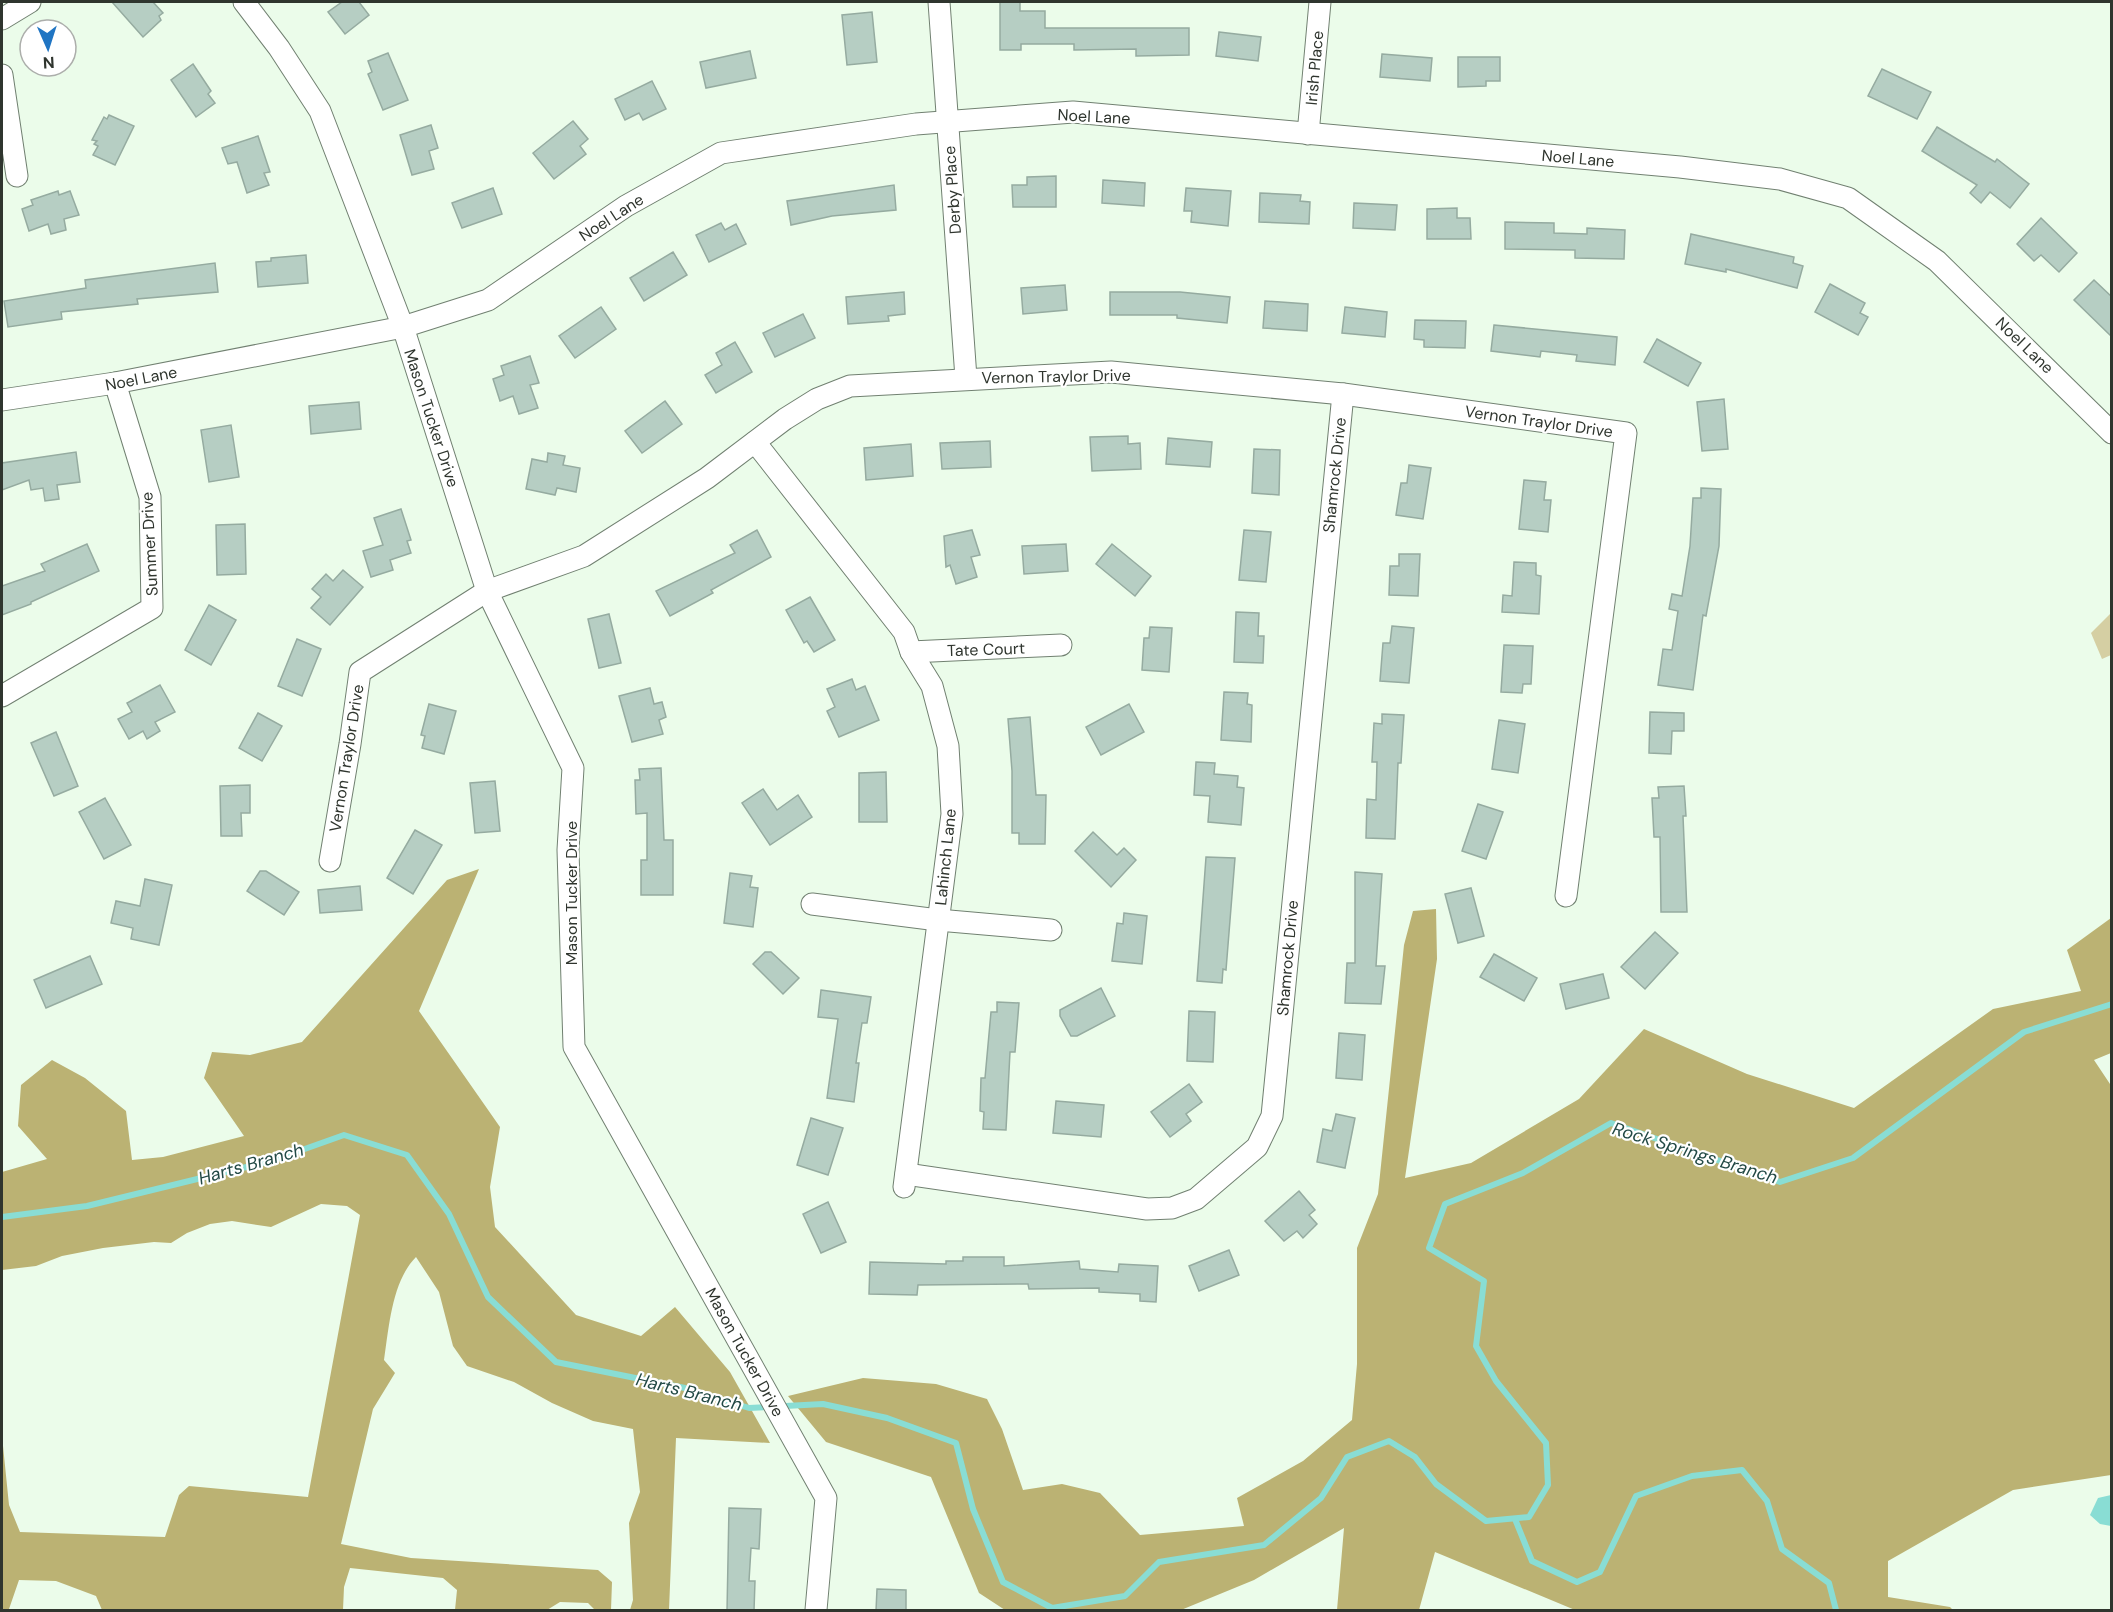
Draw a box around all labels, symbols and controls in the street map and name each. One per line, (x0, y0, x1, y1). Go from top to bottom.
north arrow (18, 18, 78, 78)
street label: Irish Place (1301, 30, 1328, 106)
text: N (42, 52, 55, 73)
street label: Noel Lane (1057, 104, 1131, 129)
street label: Derby Place (939, 145, 966, 235)
street label: Noel Lane (1541, 145, 1615, 172)
street label: Noel Lane (575, 189, 648, 246)
street label: Noel Lane (1991, 312, 2058, 378)
street label: Mason Tucker Drive (399, 346, 464, 490)
street label: Noel Lane (103, 361, 179, 396)
street label: Vernon Traylor Drive (981, 365, 1131, 388)
street label: Vernon Traylor Drive (1464, 401, 1614, 442)
street label: Shamrock Drive (1318, 416, 1351, 534)
street label: Summer Drive (136, 491, 163, 597)
street label: Tate Court (947, 638, 1025, 661)
street label: Vernon Traylor Drive (324, 683, 369, 833)
street label: Lahinch Lane (930, 808, 961, 907)
street label: Mason Tucker Drive (561, 821, 582, 965)
street label: Shamrock Drive (1272, 899, 1303, 1017)
water label: Rock Springs Branch (1610, 1116, 1780, 1190)
water label: Harts Branch (196, 1138, 306, 1190)
street label: Mason Tucker Drive (700, 1284, 789, 1420)
water label: Harts Branch (633, 1367, 745, 1417)

